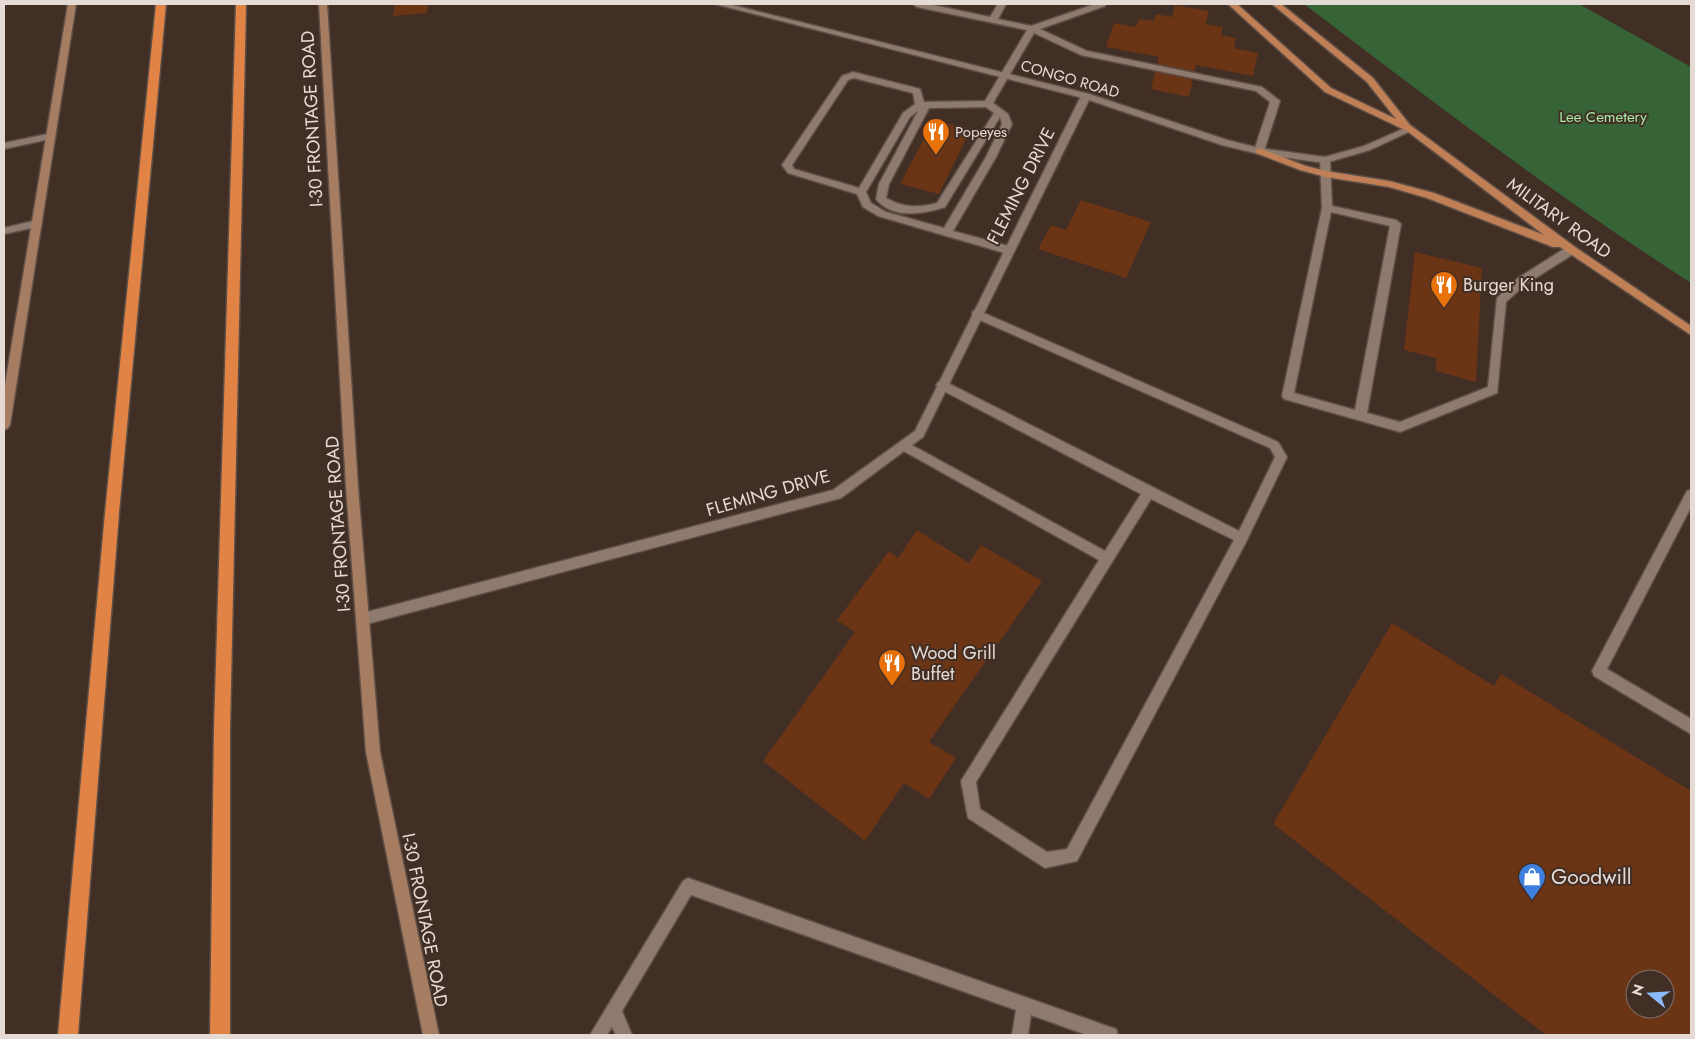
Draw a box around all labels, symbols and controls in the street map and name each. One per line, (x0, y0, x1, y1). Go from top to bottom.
street label: I-30 FRONTAGE ROAD (294, 30, 330, 208)
street label: CONGO ROAD (1018, 54, 1122, 104)
park label: Lee Cemetery (1559, 106, 1647, 128)
restaurant icon: Popeyes (921, 117, 951, 156)
place label: Popeyes (955, 121, 1007, 143)
street label: FLEMING DRIVE (980, 123, 1062, 249)
street label: MILITARY ROAD (1501, 171, 1617, 265)
restaurant icon: Burger King (1429, 270, 1459, 309)
place label: Burger King (1463, 272, 1554, 298)
street label: I-30 FRONTAGE ROAD (319, 435, 357, 613)
street label: FLEMING DRIVE (703, 463, 833, 523)
place label: Wood Grill Buffet (911, 640, 996, 687)
restaurant icon: Wood Grill Buffet (877, 648, 907, 687)
street label: I-30 FRONTAGE ROAD (395, 831, 455, 1009)
shop icon: Goodwill (1517, 862, 1547, 901)
place label: Goodwill (1551, 862, 1632, 892)
north arrow (1625, 969, 1675, 1019)
text: N (1626, 982, 1649, 998)

